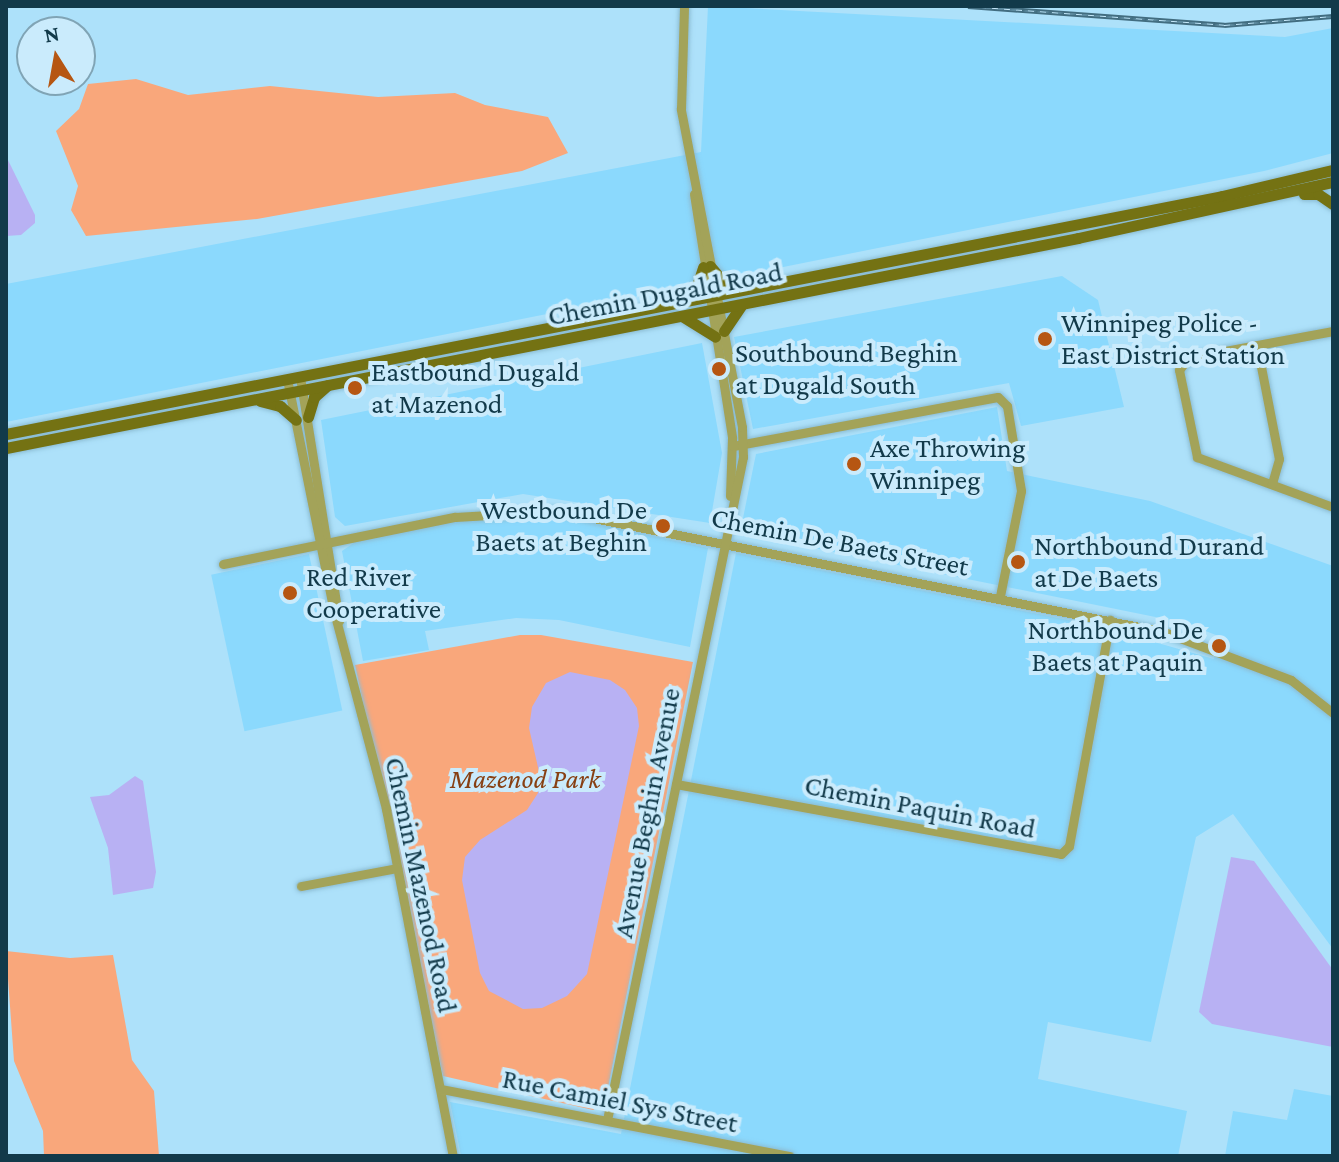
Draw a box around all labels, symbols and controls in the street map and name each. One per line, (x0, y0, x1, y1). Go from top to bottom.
north arrow (16, 16, 96, 96)
text: N (42, 20, 61, 48)
street label: Chemin Dugald Road (545, 255, 785, 333)
place label: Winnipeg Police - East District Station (1061, 306, 1285, 372)
marker: Winnipeg Police - East District Station (1036, 330, 1054, 348)
place label: Southbound Beghin at Dugald South (735, 336, 958, 402)
place label: Eastbound Dugald at Mazenod (371, 355, 580, 421)
marker: Southbound Beghin at Dugald South (710, 360, 728, 378)
marker: Eastbound Dugald at Mazenod (346, 379, 364, 397)
place label: Axe Throwing Winnipeg (870, 431, 1025, 497)
marker: Axe Throwing Winnipeg (845, 455, 863, 473)
place label: Westbound De Baets at Beghin (475, 493, 647, 559)
street label: Chemin De Baets Street (708, 501, 972, 583)
marker: Westbound De Baets at Beghin (654, 517, 672, 535)
place label: Northbound Durand at De Baets (1034, 529, 1264, 595)
marker: Northbound Durand at De Baets (1009, 553, 1027, 571)
place label: Red River Cooperative (306, 560, 441, 626)
marker: Red River Cooperative (281, 584, 299, 602)
place label: Northbound De Baets at Paquin (1028, 613, 1203, 679)
marker: Northbound De Baets at Paquin (1210, 637, 1228, 655)
street label: Avenue Beghin Avenue (606, 685, 688, 941)
street label: Chemin Mazenod Road (378, 754, 464, 1016)
park label: Mazenod Park (450, 762, 600, 796)
street label: Chemin Paquin Road (802, 768, 1038, 846)
street label: Rue Camiel Sys Street (499, 1062, 741, 1140)

